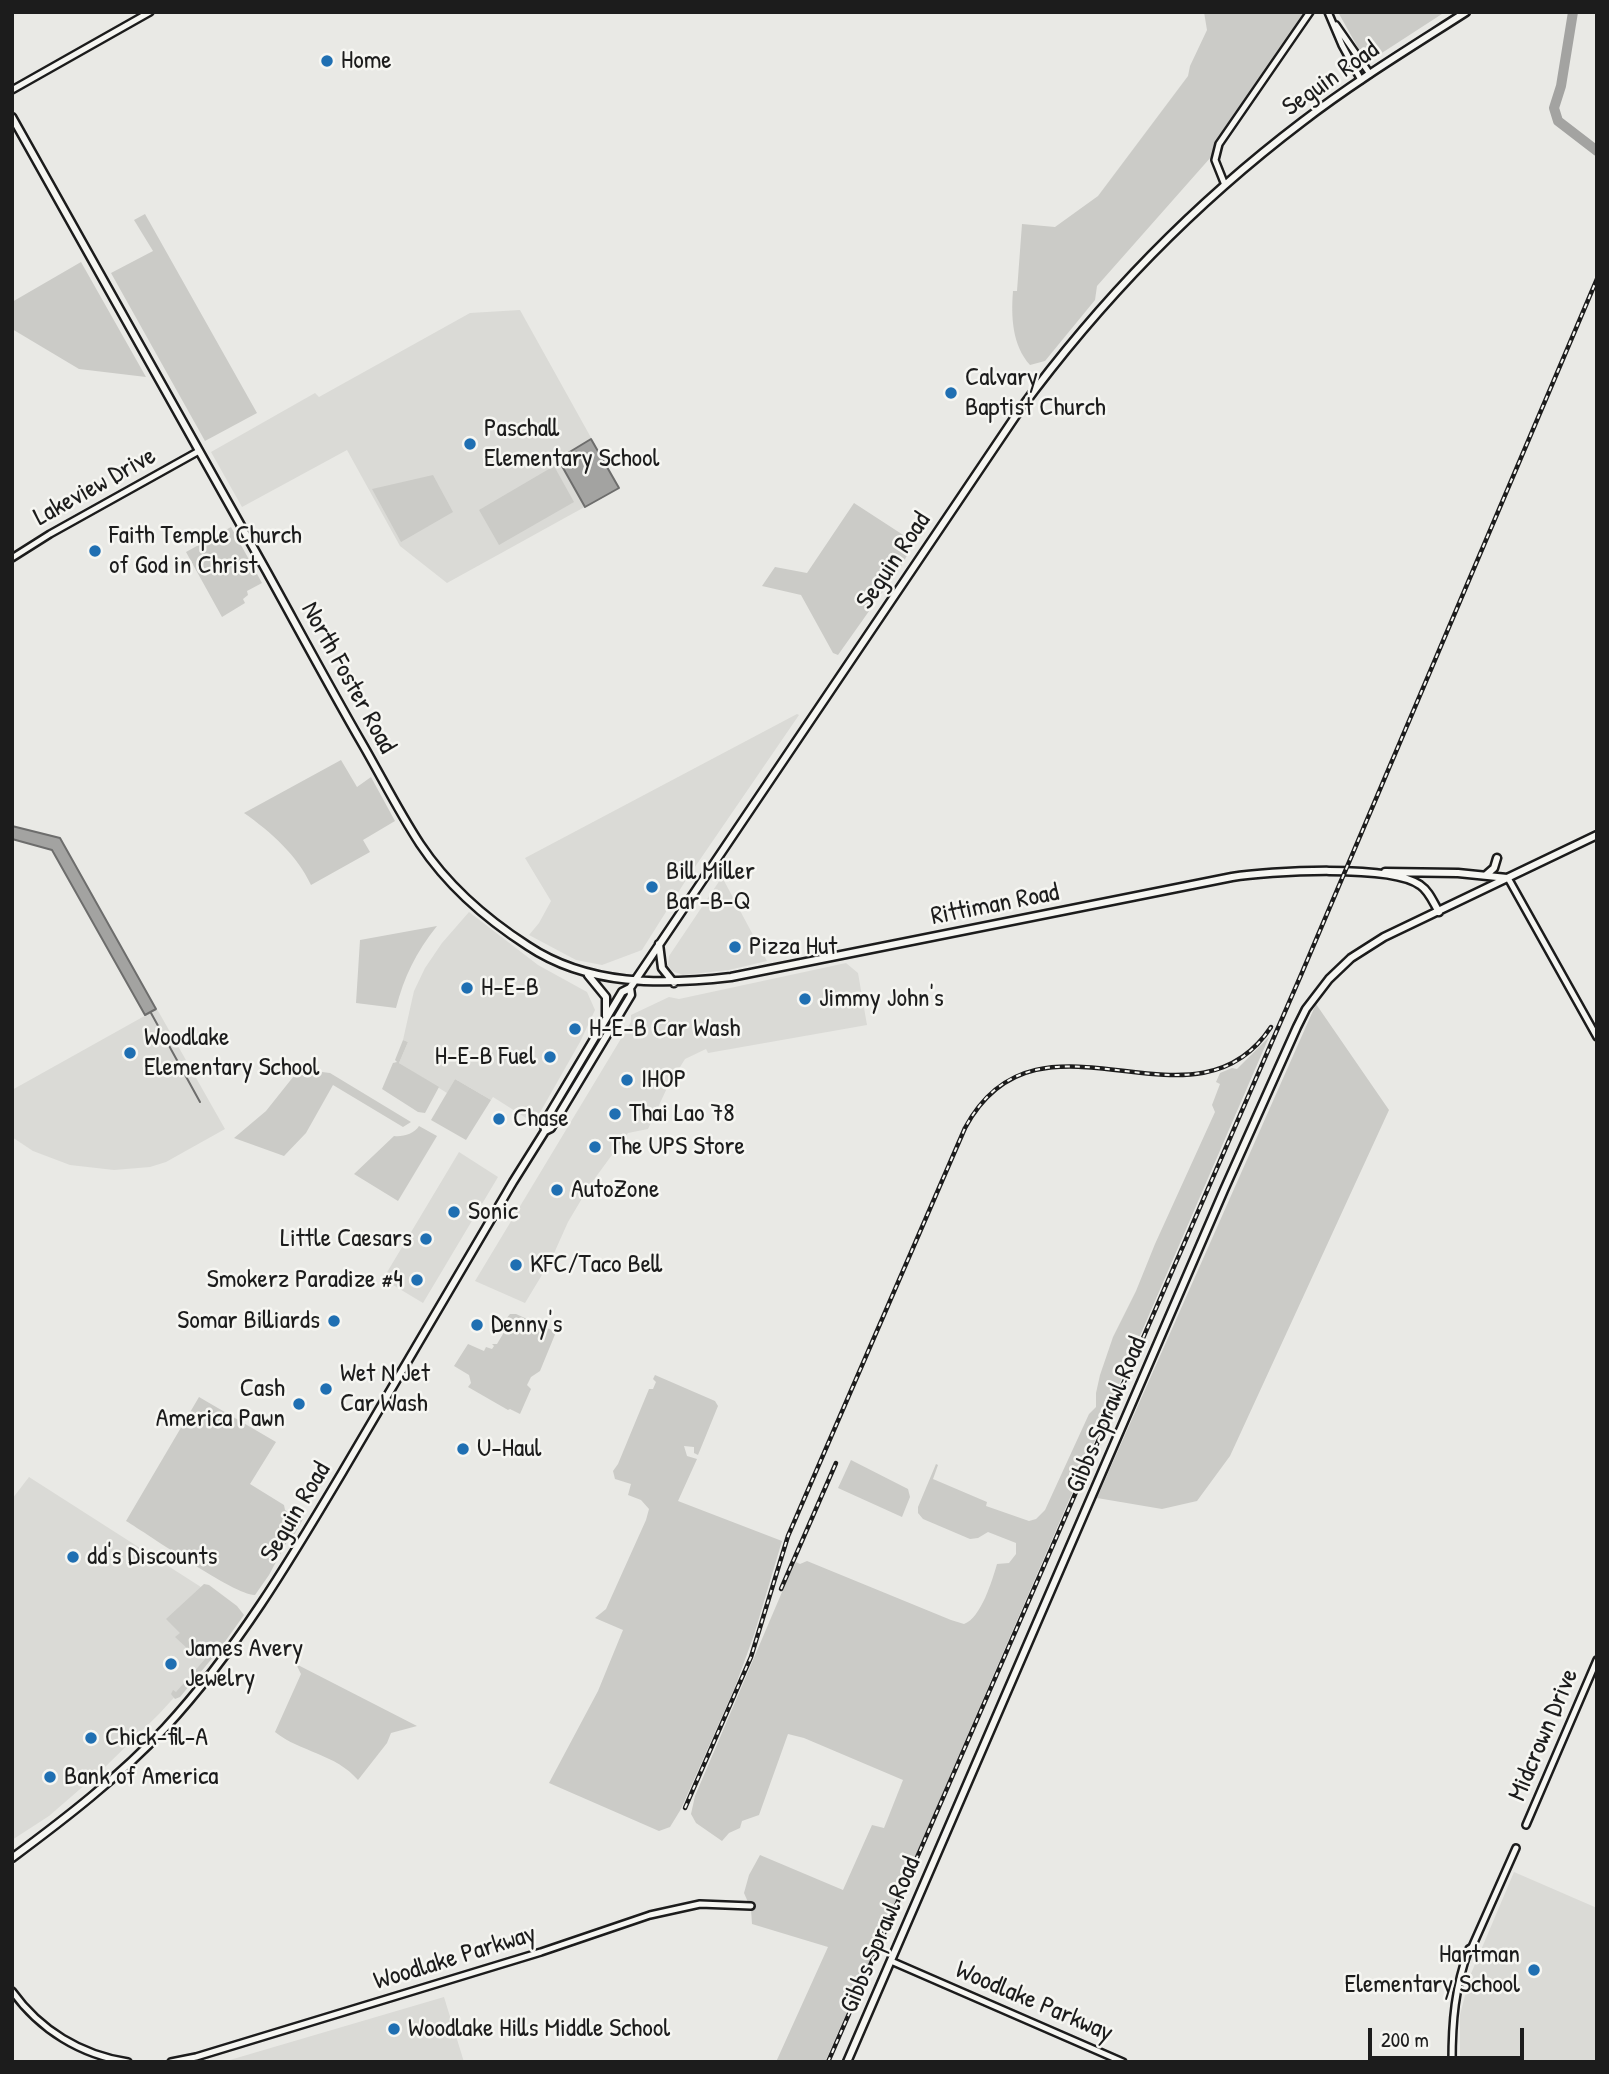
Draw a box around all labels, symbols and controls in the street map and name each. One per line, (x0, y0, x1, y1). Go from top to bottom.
street label: Seguin Road (1277, 35, 1385, 123)
place label: Home (341, 45, 392, 77)
marker: Home (319, 53, 335, 69)
place label: Calvary Baptist Church (965, 362, 1106, 424)
marker: Calvary Baptist Church (943, 385, 959, 401)
place label: Paschall Elementary School (484, 413, 659, 474)
marker: Paschall Elementary School (462, 436, 478, 452)
street label: Lakeview Drive (29, 441, 161, 533)
street label: Seguin Road (850, 507, 938, 615)
place label: Faith Temple Church of God in Christ (109, 520, 302, 582)
marker: Faith Temple Church of God in Christ (87, 543, 103, 559)
street label: North Foster Road (294, 597, 402, 759)
place label: Bill Miller Bar-B-Q (666, 856, 755, 917)
street label: Rittiman Road (928, 877, 1062, 933)
marker: Bill Miller Bar-B-Q (644, 879, 660, 895)
place label: Pizza Hut (749, 931, 837, 963)
marker: Pizza Hut (727, 939, 743, 955)
place label: H-E-B (481, 972, 539, 1004)
marker: H-E-B (459, 980, 475, 996)
place label: Jimmy John's (819, 983, 944, 1015)
marker: Jimmy John's (797, 991, 813, 1007)
place label: H-E-B Car Wash (589, 1013, 740, 1045)
marker: H-E-B Car Wash (567, 1021, 583, 1037)
place label: Woodlake Elementary School (144, 1022, 319, 1084)
place label: H-E-B Fuel (435, 1041, 536, 1073)
marker: Woodlake Elementary School (122, 1045, 138, 1061)
marker: H-E-B Fuel (542, 1049, 558, 1065)
place label: IHOP (641, 1064, 686, 1096)
marker: IHOP (619, 1072, 635, 1088)
place label: Thai Lao 78 (629, 1098, 735, 1130)
place label: Chase (513, 1103, 569, 1135)
marker: Thai Lao 78 (607, 1106, 623, 1122)
marker: Chase (491, 1111, 507, 1127)
place label: The UPS Store (609, 1131, 745, 1163)
marker: The UPS Store (587, 1139, 603, 1155)
place label: AutoZone (571, 1174, 659, 1206)
marker: AutoZone (549, 1182, 565, 1198)
place label: Sonic (468, 1196, 518, 1228)
marker: Sonic (446, 1204, 462, 1220)
place label: Little Caesars (280, 1223, 412, 1255)
marker: Little Caesars (418, 1231, 434, 1247)
place label: KFC/Taco Bell (530, 1249, 662, 1281)
marker: KFC/Taco Bell (508, 1257, 524, 1273)
place label: Smokerz Paradize #4 (207, 1264, 403, 1296)
marker: Smokerz Paradize #4 (409, 1272, 425, 1288)
place label: Somar Billiards (177, 1305, 320, 1337)
place label: Denny's (491, 1309, 562, 1341)
marker: Somar Billiards (326, 1313, 342, 1329)
marker: Denny's (469, 1317, 485, 1333)
street label: Gibbs Sprawl Road (1060, 1332, 1154, 1498)
place label: Wet N Jet Car Wash (340, 1358, 430, 1420)
place label: Cash America Pawn (156, 1373, 285, 1434)
marker: Wet N Jet Car Wash (318, 1381, 334, 1397)
marker: Cash America Pawn (291, 1396, 307, 1412)
place label: U-Haul (477, 1433, 541, 1465)
marker: U-Haul (455, 1441, 471, 1457)
street label: Seguin Road (254, 1457, 338, 1567)
place label: dd's Discounts (87, 1541, 217, 1573)
marker: dd's Discounts (65, 1549, 81, 1565)
place label: James Avery Jewelry (185, 1633, 303, 1694)
marker: James Avery Jewelry (163, 1656, 179, 1672)
street label: Midcrown Drive (1502, 1664, 1586, 1806)
place label: Chick-fil-A (105, 1722, 208, 1754)
marker: Chick-fil-A (83, 1730, 99, 1746)
place label: Bank of America (64, 1761, 219, 1793)
marker: Bank of America (42, 1769, 58, 1785)
street label: Gibbs Sprawl Road (834, 1852, 928, 2018)
street label: Woodlake Parkway (370, 1919, 540, 1997)
place label: Hartman Elementary School (1345, 1939, 1520, 2000)
street label: Woodlake Parkway (951, 1955, 1117, 2049)
marker: Hartman Elementary School (1526, 1962, 1542, 1978)
place label: Woodlake Hills Middle School (408, 2013, 670, 2045)
scale bar (1371, 2014, 1527, 2058)
marker: Woodlake Hills Middle School (386, 2021, 402, 2037)
text: 200 m (1381, 2025, 1429, 2054)

